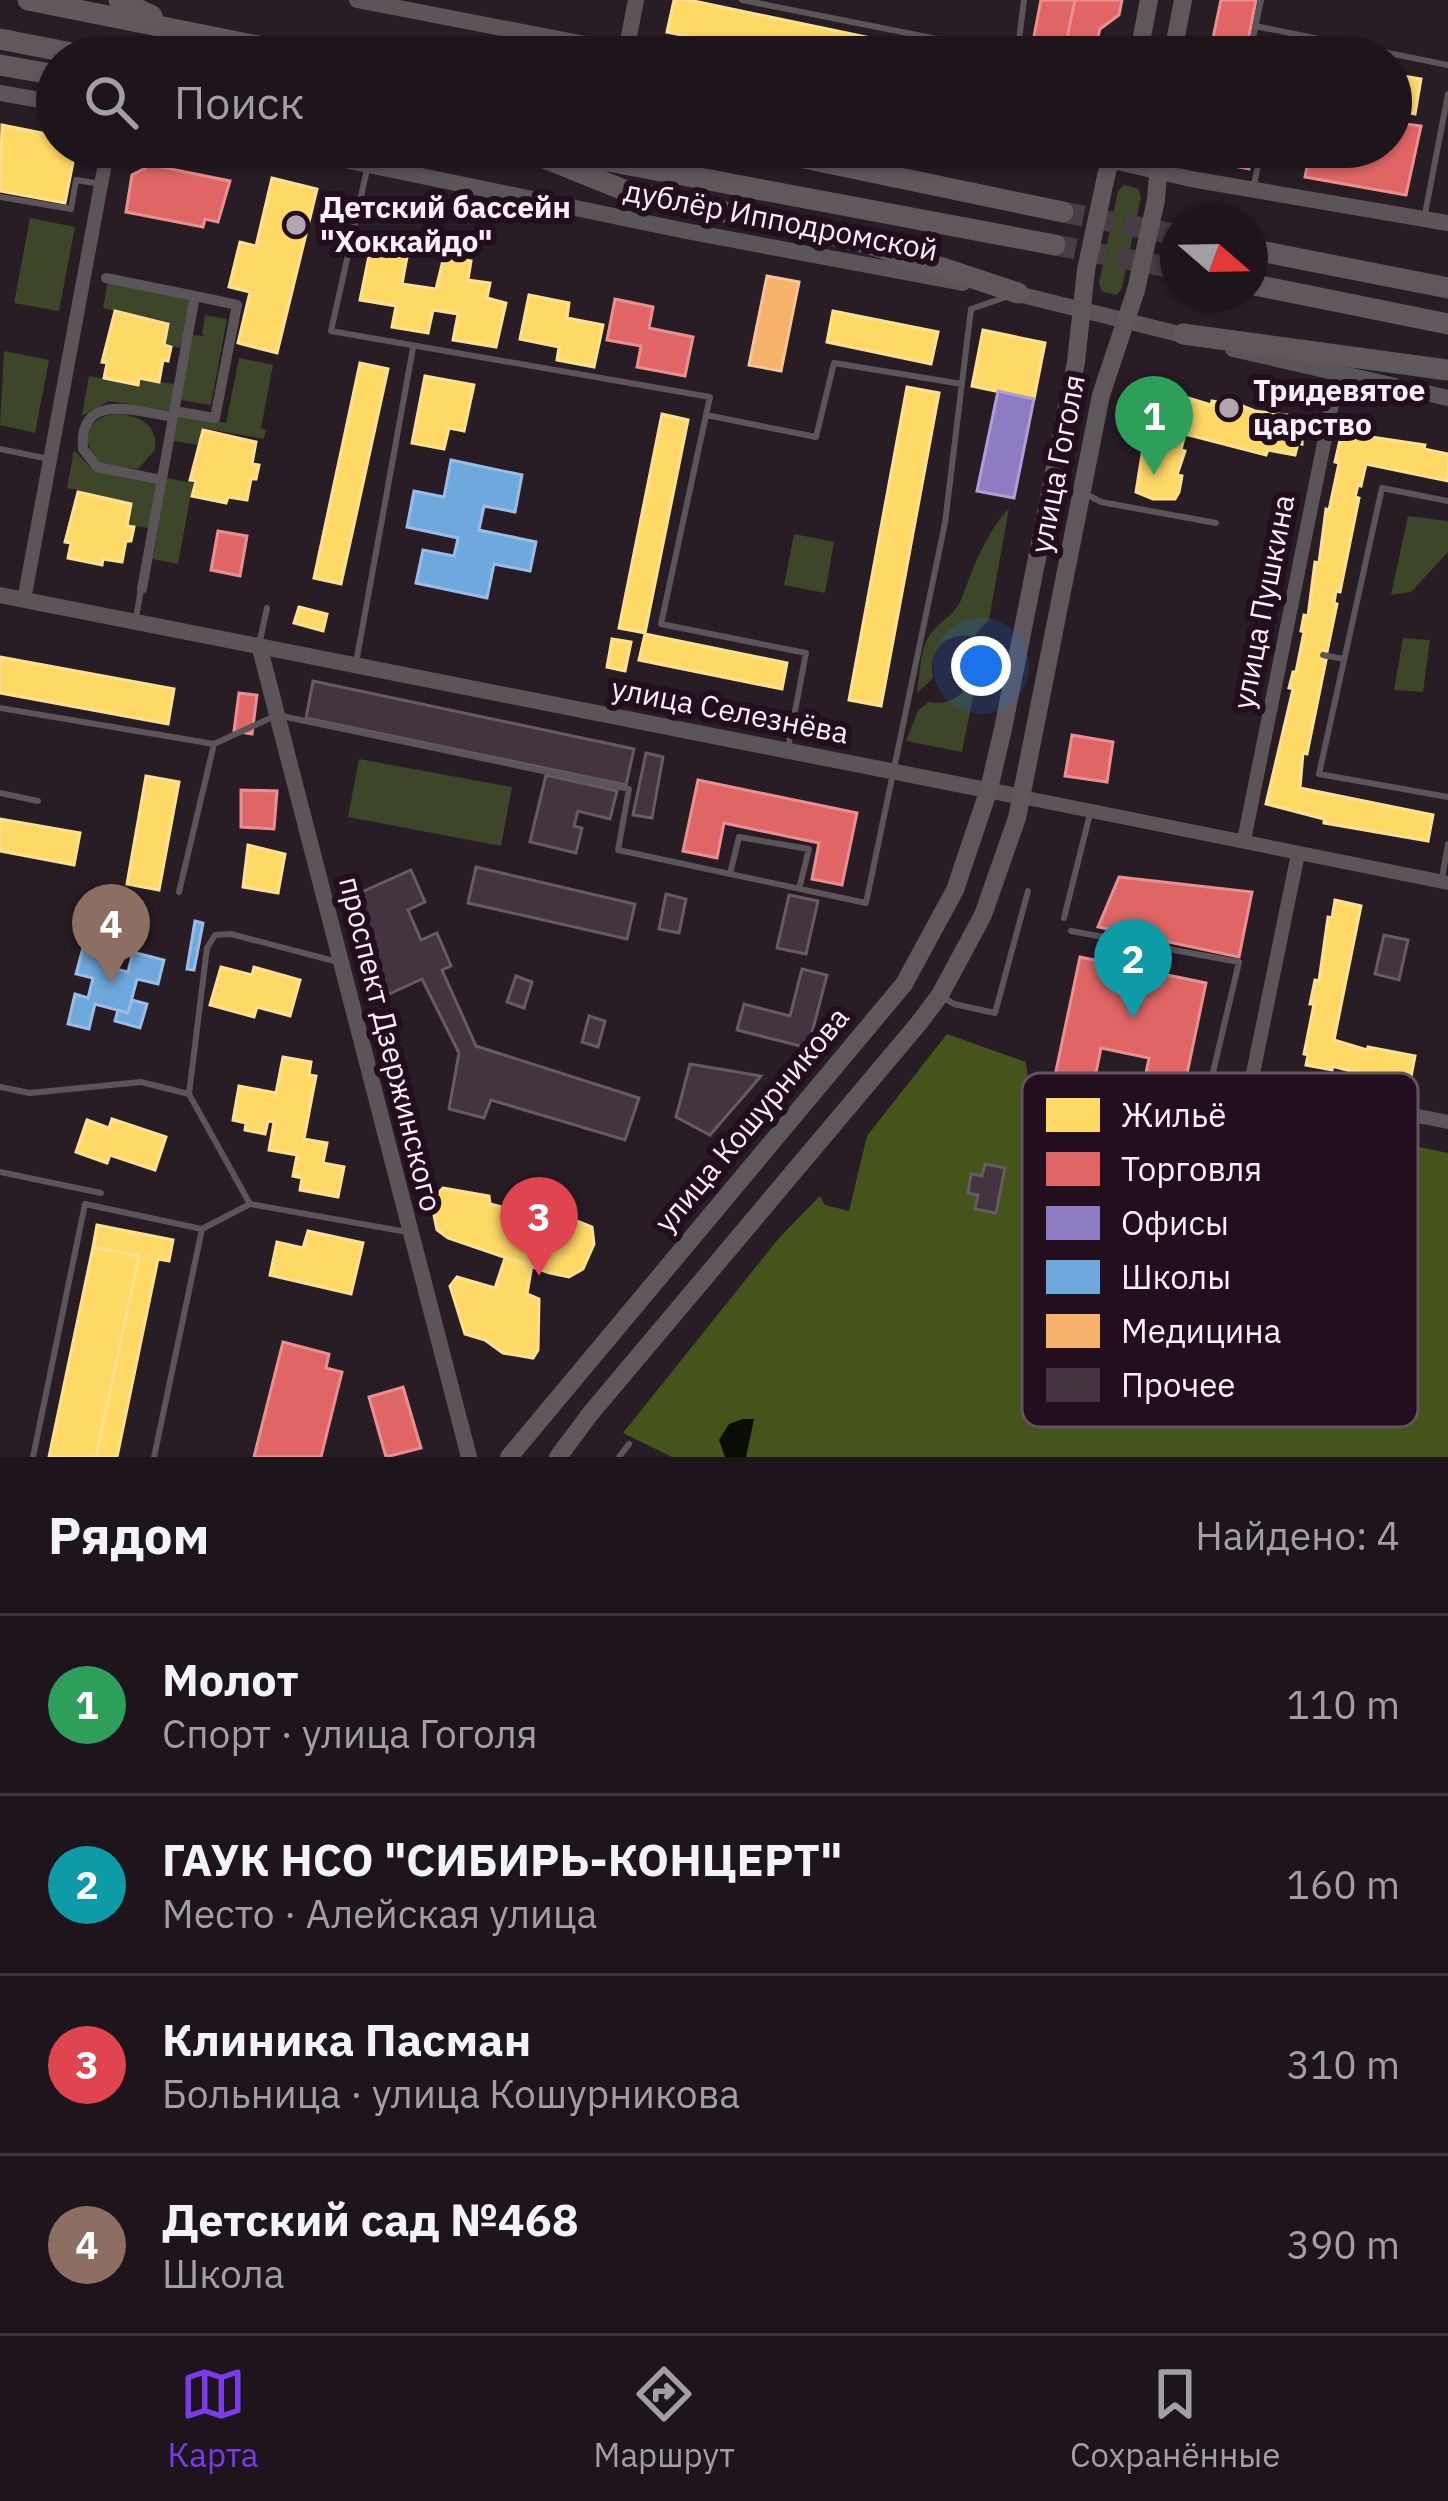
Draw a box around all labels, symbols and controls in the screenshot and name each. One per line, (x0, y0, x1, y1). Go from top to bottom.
search box (36, 36, 1412, 168)
icon: search (78, 69, 144, 135)
text: Поиск (174, 73, 304, 131)
street label: дублёр Ипподромской (621, 170, 941, 269)
place label: Детский бассейн "Хоккайдо" (320, 187, 571, 260)
north arrow (1160, 204, 1268, 312)
marker: Детский бассейн "Хоккайдо" (283, 212, 309, 238)
place label: Тридевятое царство (1253, 370, 1425, 443)
street label: улица Гоголя (1020, 371, 1093, 556)
pin: 1 (1115, 376, 1193, 475)
marker: Тридевятое царство (1216, 395, 1242, 421)
street label: улица Пушкина (1223, 491, 1302, 712)
your location (951, 636, 1011, 696)
street label: улица Селезнёва (609, 667, 852, 752)
street label: проспект Дзержинского (331, 872, 452, 1215)
pin: 4 (72, 884, 150, 983)
pin: 2 (1094, 919, 1172, 1018)
street label: улица Кошурникова (645, 998, 857, 1240)
legend (1022, 1073, 1418, 1427)
text: Жильё (1121, 1093, 1226, 1136)
text: Торговля (1121, 1147, 1262, 1190)
pin: 3 (500, 1177, 578, 1276)
text: Офисы (1121, 1201, 1229, 1244)
text: Школы (1121, 1255, 1231, 1298)
text: Медицина (1121, 1309, 1281, 1352)
text: Прочее (1121, 1363, 1235, 1406)
text: Рядом (48, 1502, 210, 1568)
text: Найдено: 4 (1195, 1510, 1400, 1561)
text: Молот (162, 1650, 299, 1708)
text: 1 (75, 1679, 99, 1730)
text: 110 m (1287, 1679, 1400, 1730)
text: Спорт · улица Гоголя (162, 1708, 538, 1759)
text: ГАУК НСО "СИБИРЬ-КОНЦЕРТ" (162, 1830, 843, 1888)
text: 2 (75, 1859, 99, 1910)
text: 160 m (1287, 1859, 1400, 1910)
text: Место · Алейская улица (162, 1888, 597, 1939)
text: Клиника Пасман (162, 2010, 531, 2068)
text: 3 (75, 2039, 99, 2090)
text: 310 m (1287, 2039, 1400, 2090)
text: Больница · улица Кошурникова (162, 2068, 740, 2119)
text: Детский сад №468 (162, 2190, 579, 2248)
text: 4 (75, 2219, 99, 2270)
text: 390 m (1287, 2219, 1400, 2270)
text: Школа (162, 2248, 285, 2299)
tab: Карта (168, 2361, 258, 2476)
tab: Маршрут (594, 2361, 735, 2476)
tab: Сохранённые (1070, 2361, 1280, 2476)

